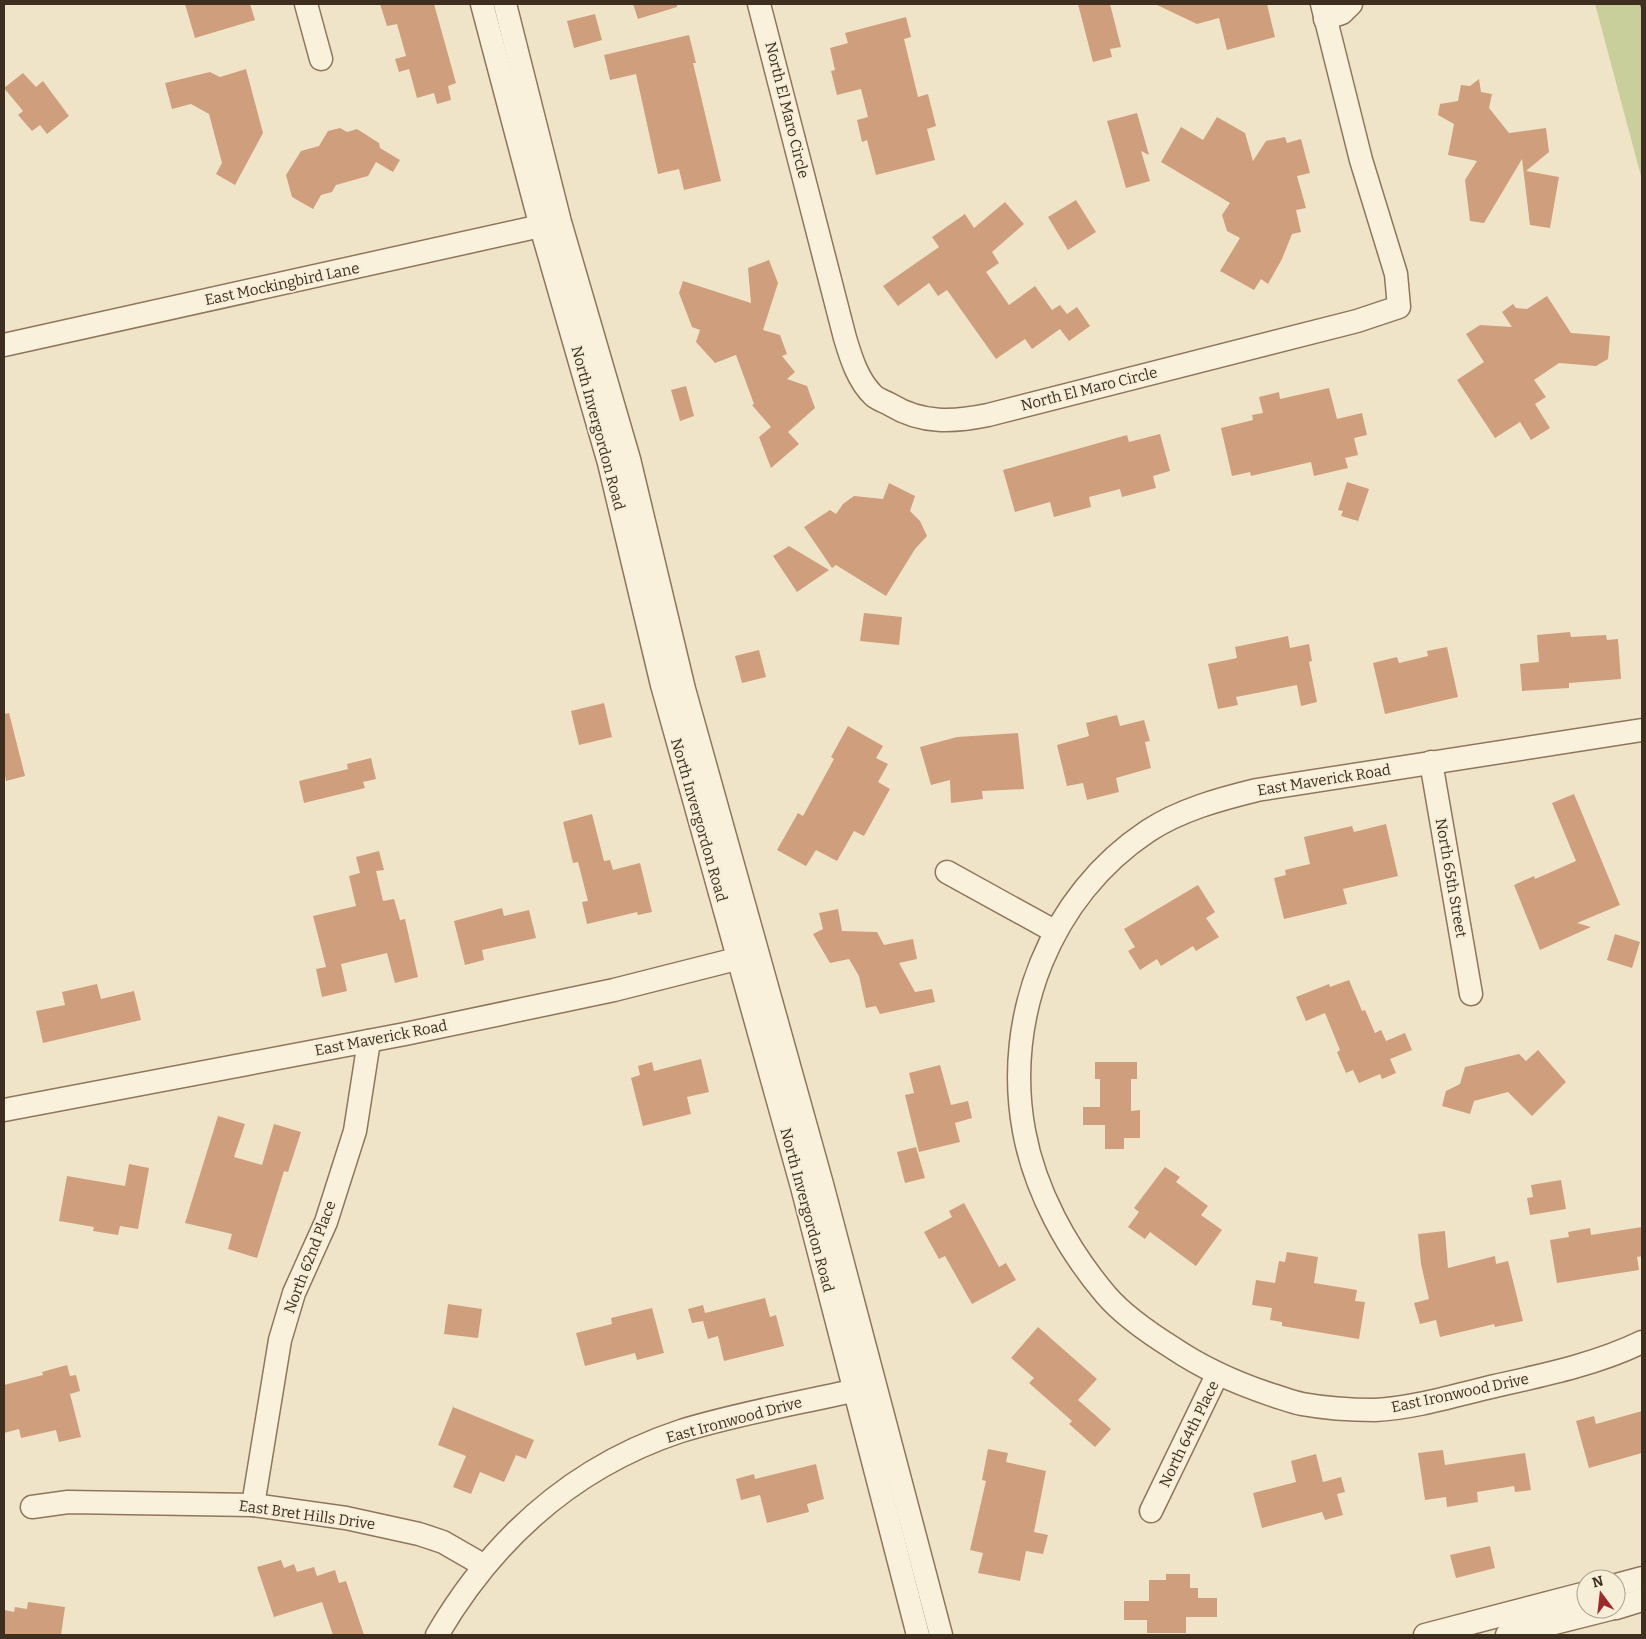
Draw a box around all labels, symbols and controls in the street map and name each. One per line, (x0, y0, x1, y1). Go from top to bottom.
street label: North El Maro Circle (761, 40, 813, 180)
street label: East Mockingbird Lane (203, 259, 361, 309)
street label: North Invergordon Road (567, 344, 629, 512)
street label: North El Maro Circle (1019, 363, 1159, 415)
street label: North Invergordon Road (667, 736, 731, 904)
street label: East Maverick Road (1256, 761, 1392, 799)
street label: North 65th Street (1432, 817, 1470, 940)
street label: East Maverick Road (313, 1016, 449, 1060)
street label: North Invergordon Road (776, 1126, 838, 1294)
street label: North 62nd Place (280, 1198, 340, 1316)
street label: East Ironwood Drive (1390, 1370, 1530, 1416)
street label: North 64th Place (1155, 1378, 1223, 1490)
street label: East Ironwood Drive (664, 1393, 804, 1447)
street label: East Bret Hills Drive (238, 1497, 376, 1533)
north arrow (1576, 1569, 1626, 1619)
text: N (1590, 1572, 1605, 1592)

